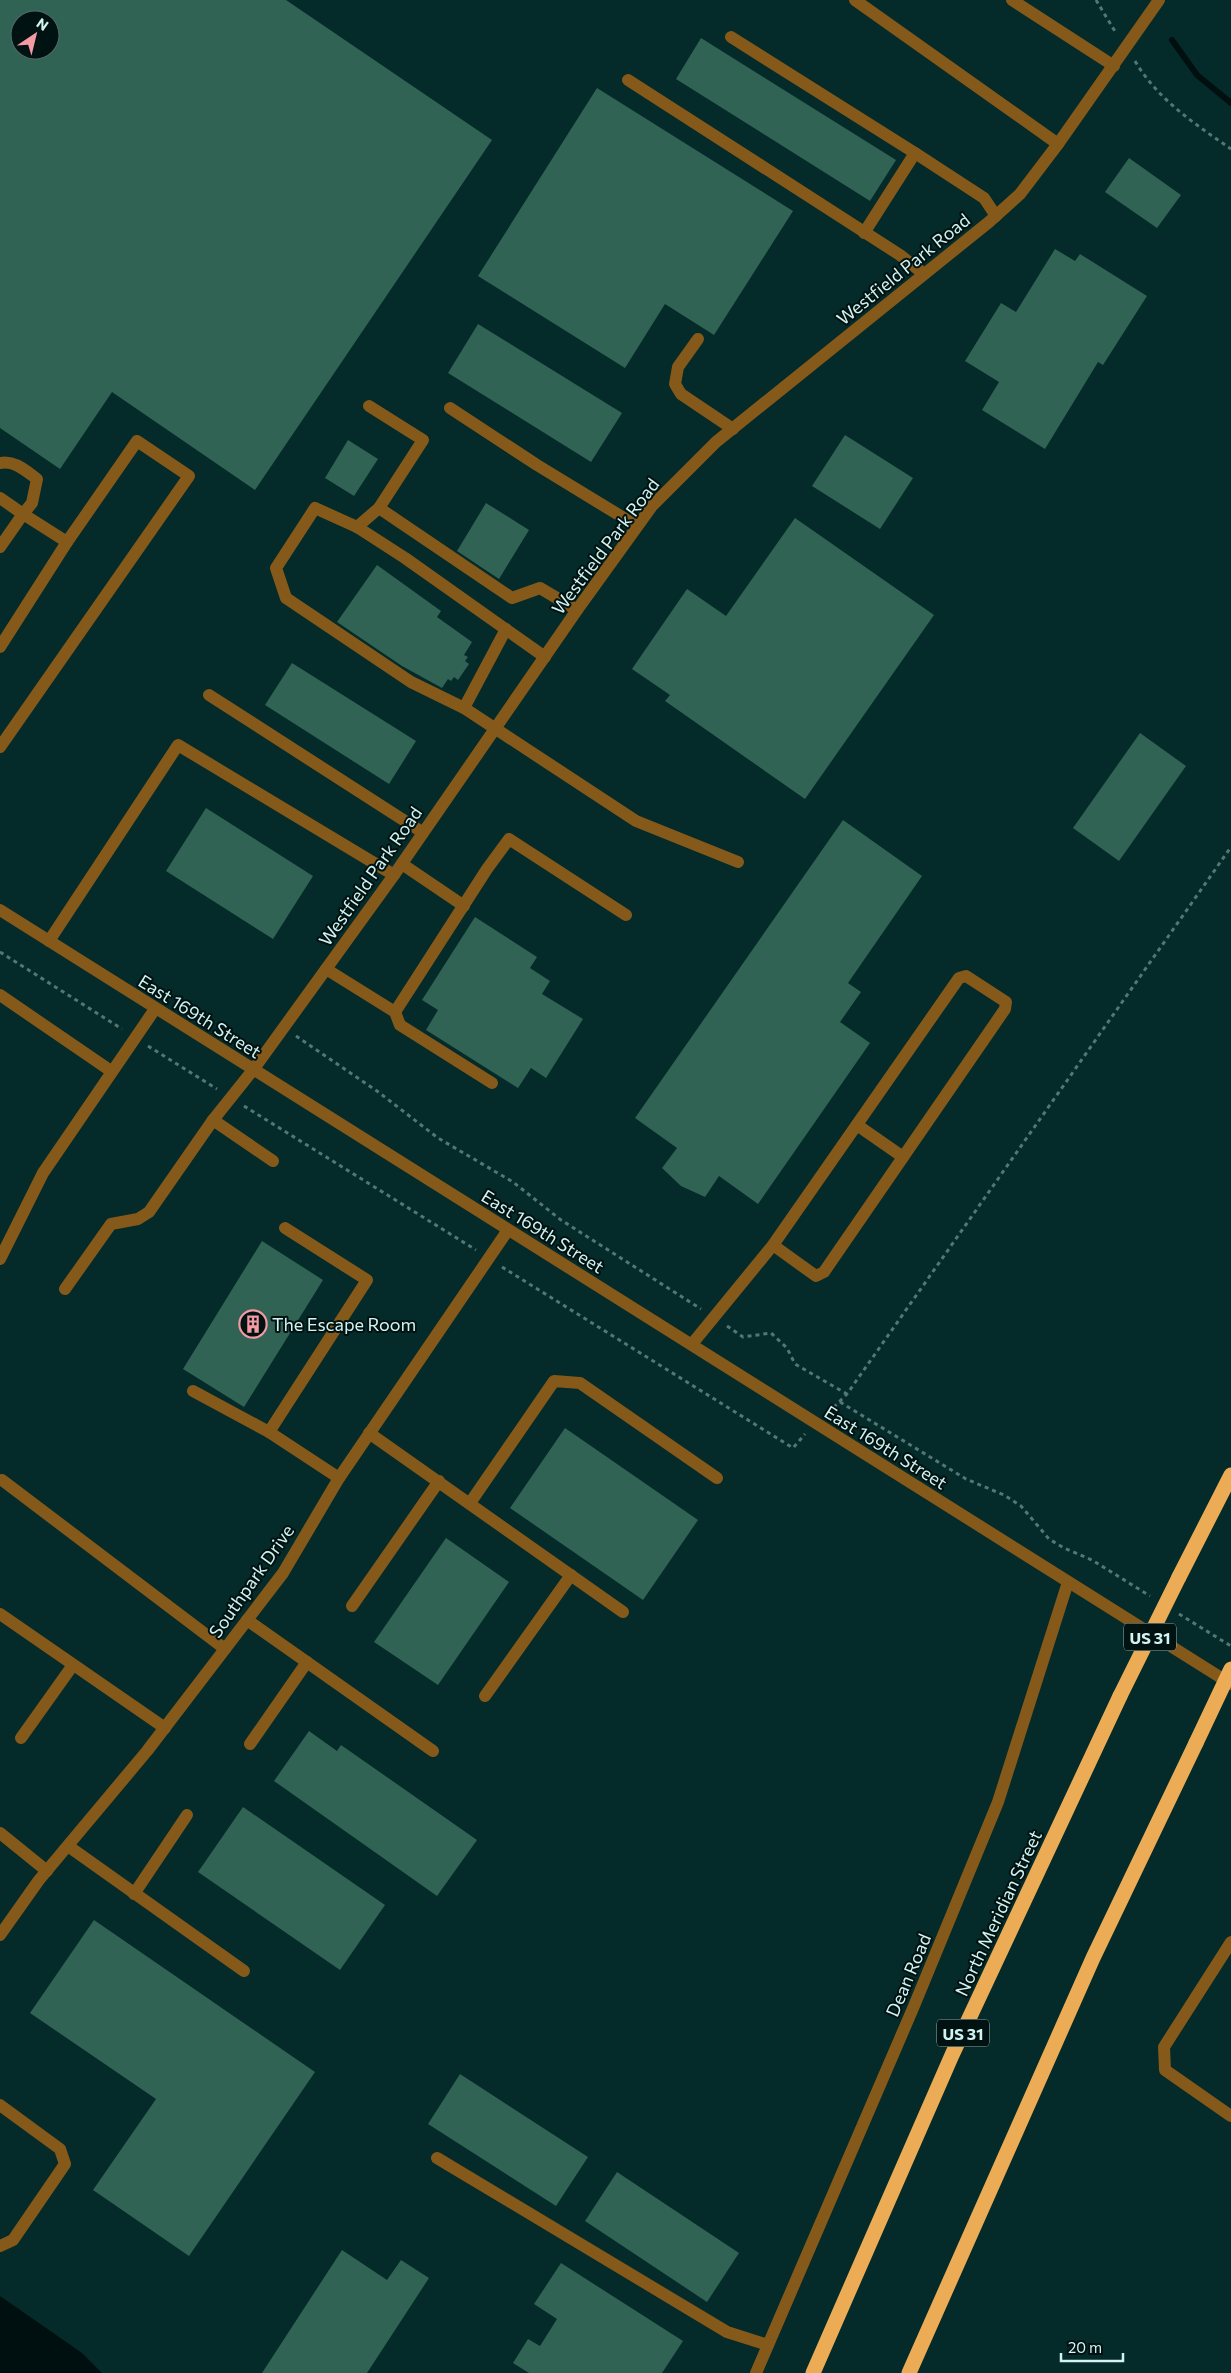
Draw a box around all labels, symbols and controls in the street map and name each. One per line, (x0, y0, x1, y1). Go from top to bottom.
north arrow (10, 10, 60, 60)
text: N (34, 14, 52, 34)
street label: Westfield Park Road (832, 209, 974, 329)
street label: Westfield Park Road (547, 474, 663, 618)
street label: Westfield Park Road (314, 802, 426, 950)
street label: East 169th Street (135, 969, 265, 1063)
street label: East 169th Street (478, 1184, 608, 1278)
building icon: The Escape Room (238, 1309, 268, 1339)
place label: The Escape Room (272, 1313, 416, 1335)
street label: East 169th Street (821, 1400, 951, 1494)
street label: Southpark Drive (204, 1520, 298, 1642)
road number: US 31 (1124, 1624, 1176, 1650)
street label: North Meridian Street (950, 1827, 1046, 1999)
street label: Dean Road (881, 1930, 935, 2020)
road number: US 31 (937, 2020, 989, 2046)
scale bar (1061, 2330, 1124, 2362)
text: 20 m (1068, 2338, 1102, 2356)

